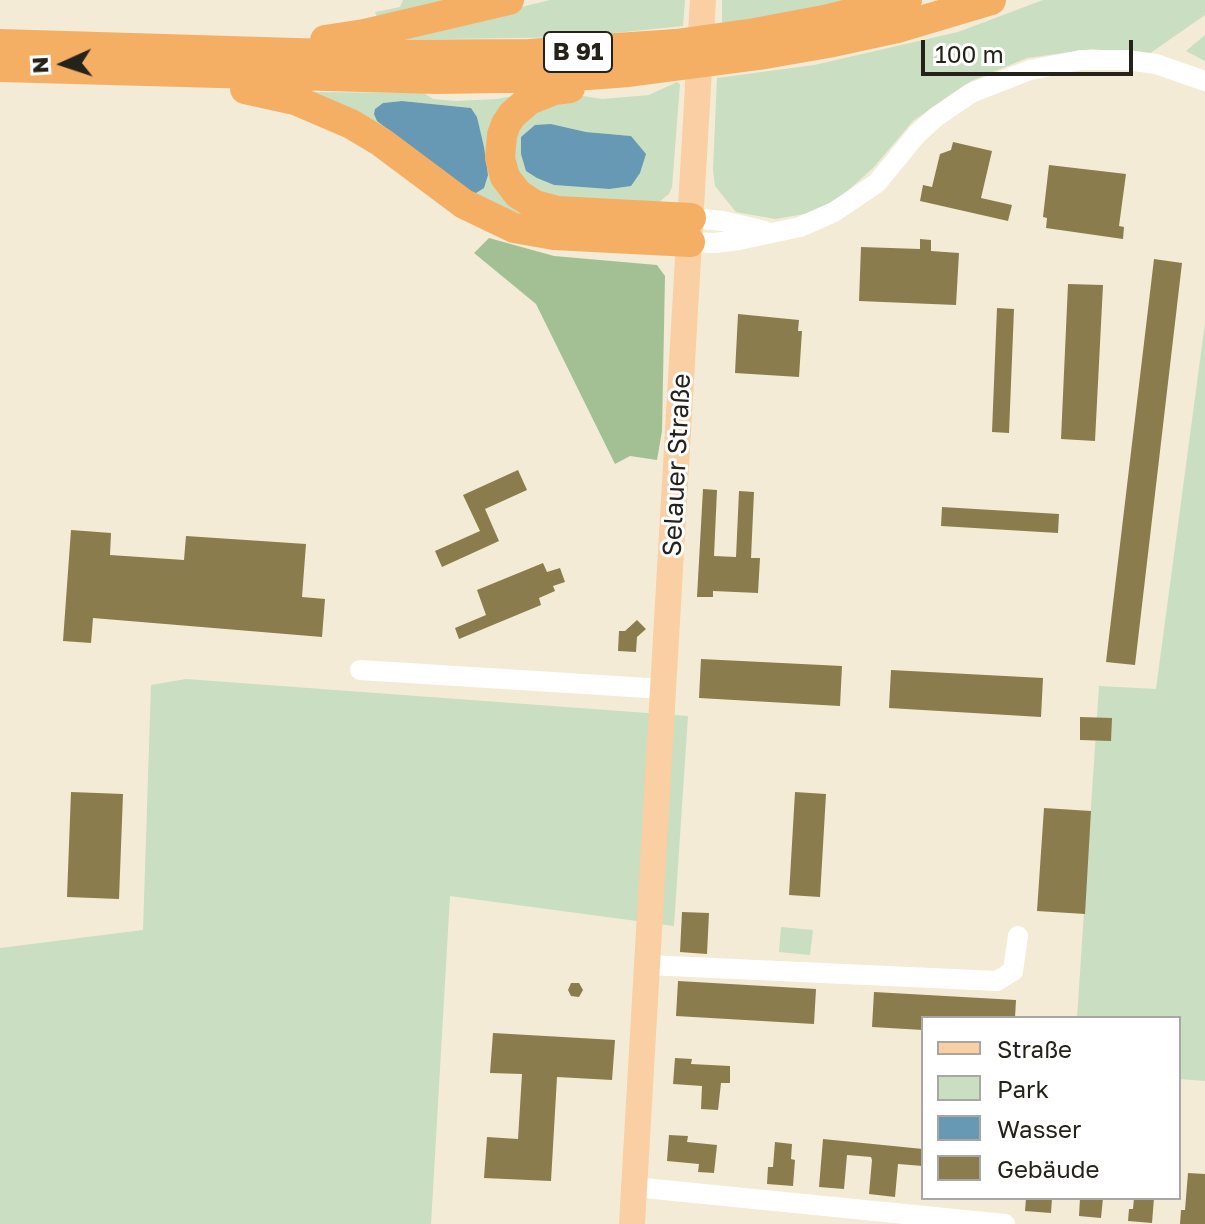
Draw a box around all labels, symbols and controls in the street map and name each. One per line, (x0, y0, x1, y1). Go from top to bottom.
north arrow (24, 24, 104, 104)
scale bar (925, 24, 1137, 74)
road number: B 91 (544, 32, 612, 72)
text: 100 m (935, 39, 1004, 68)
text: N (26, 56, 53, 74)
street label: Selauer Straße (657, 373, 697, 557)
legend (921, 1016, 1181, 1200)
text: Straße (997, 1034, 1072, 1063)
text: Park (997, 1074, 1049, 1103)
text: Wasser (997, 1114, 1081, 1143)
text: Gebäude (997, 1154, 1099, 1183)

